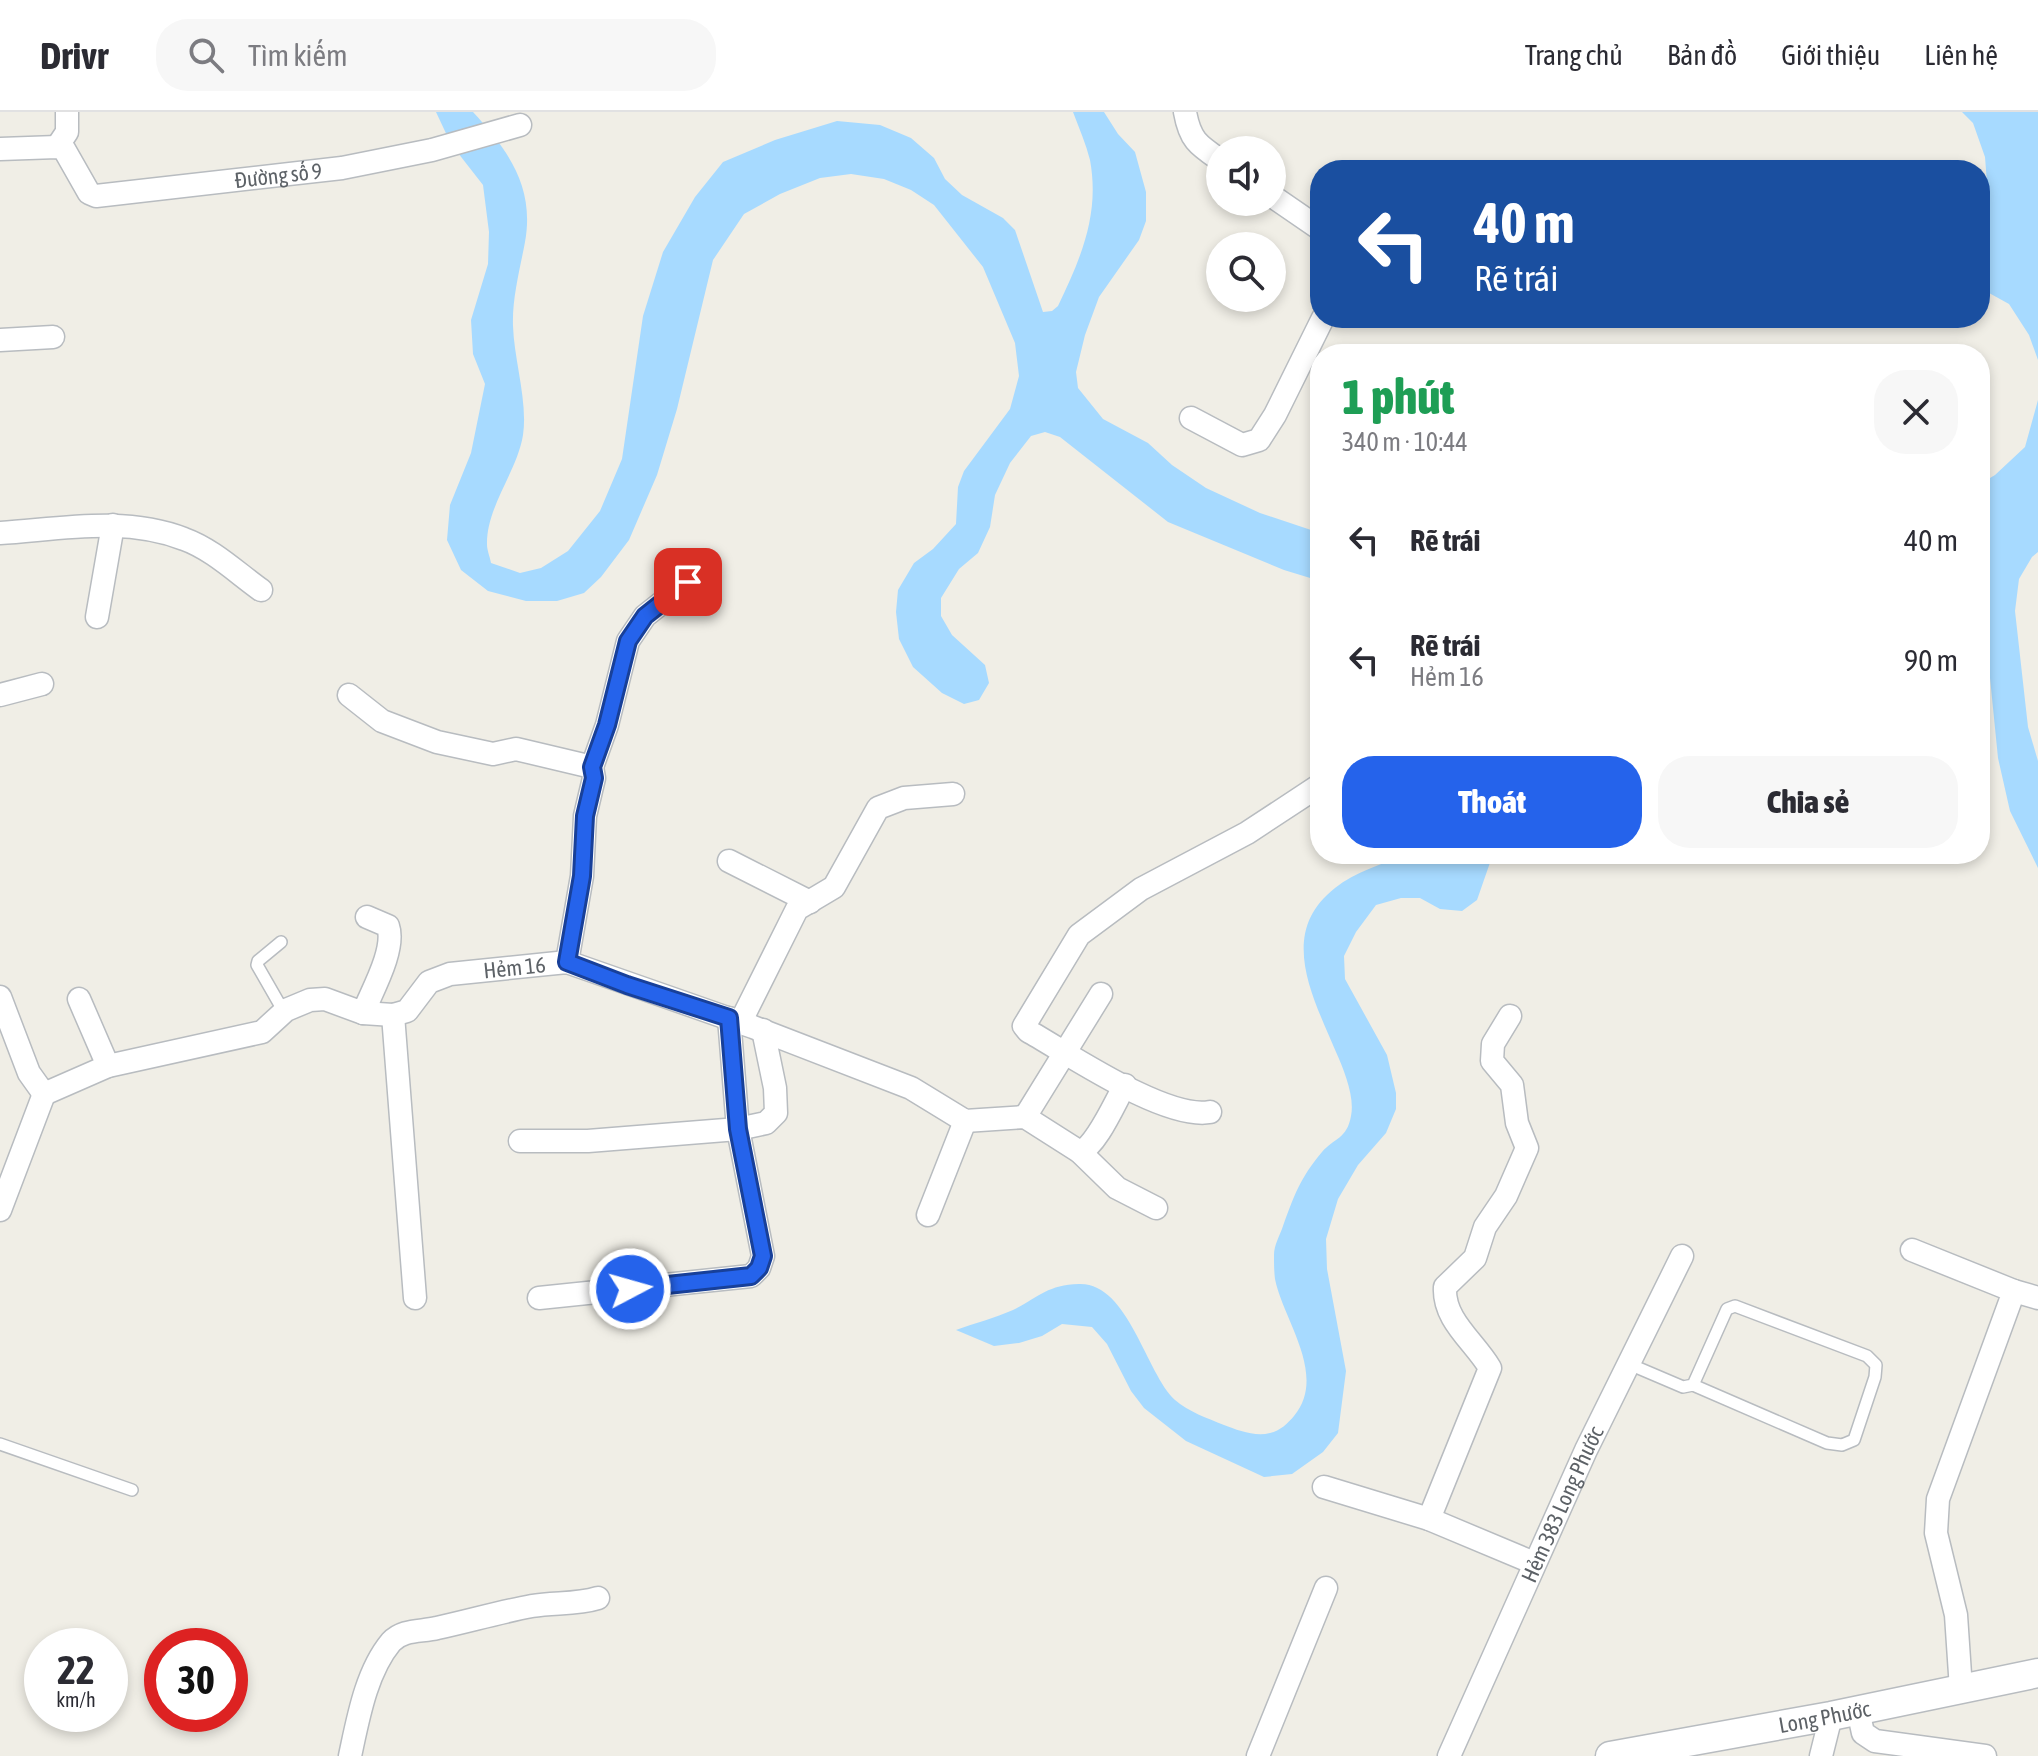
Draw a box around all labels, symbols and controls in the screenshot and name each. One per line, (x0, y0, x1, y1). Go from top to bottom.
search box (156, 19, 716, 91)
icon: search (184, 33, 228, 77)
text: Drivr (40, 34, 108, 77)
text: Tìm kiếm (248, 38, 348, 72)
text: Trang chủ (1525, 39, 1623, 71)
text: Bản đồ (1667, 39, 1737, 71)
text: Giới thiệu (1781, 39, 1880, 71)
text: Liên hệ (1924, 39, 1998, 71)
map controls (1206, 136, 1286, 312)
button: sound (1206, 136, 1286, 216)
street label: Đường số 9 (233, 157, 323, 193)
text: 40 m (1474, 191, 1575, 255)
icon: left (1342, 192, 1446, 296)
button: search (1206, 232, 1286, 312)
text: Rẽ trái (1474, 257, 1559, 299)
text: 1 phút (1342, 369, 1454, 424)
button: close (1874, 370, 1958, 454)
text: 340 m · 10:44 (1342, 427, 1468, 457)
icon: left (1342, 518, 1386, 562)
text: Rẽ trái (1410, 523, 1480, 557)
text: 40 m (1904, 523, 1958, 557)
pin (654, 548, 722, 616)
icon: arrive (666, 560, 710, 604)
text: Rẽ trái (1410, 628, 1480, 662)
icon: left (1342, 638, 1386, 682)
text: 90 m (1904, 643, 1958, 677)
text: Hẻm 16 (1410, 662, 1484, 692)
button: Thoát (1342, 756, 1642, 848)
button: Chia sẻ (1658, 756, 1958, 848)
street label: Hẻm 16 (482, 951, 547, 983)
position arrow (588, 1247, 672, 1331)
street label: Hẻm 383 Long Phước (1516, 1421, 1609, 1586)
speed limit sign: 30 (144, 1628, 248, 1732)
text: 22 (57, 1647, 95, 1692)
text: km/h (56, 1688, 96, 1711)
street label: Long Phước (1777, 1695, 1873, 1738)

